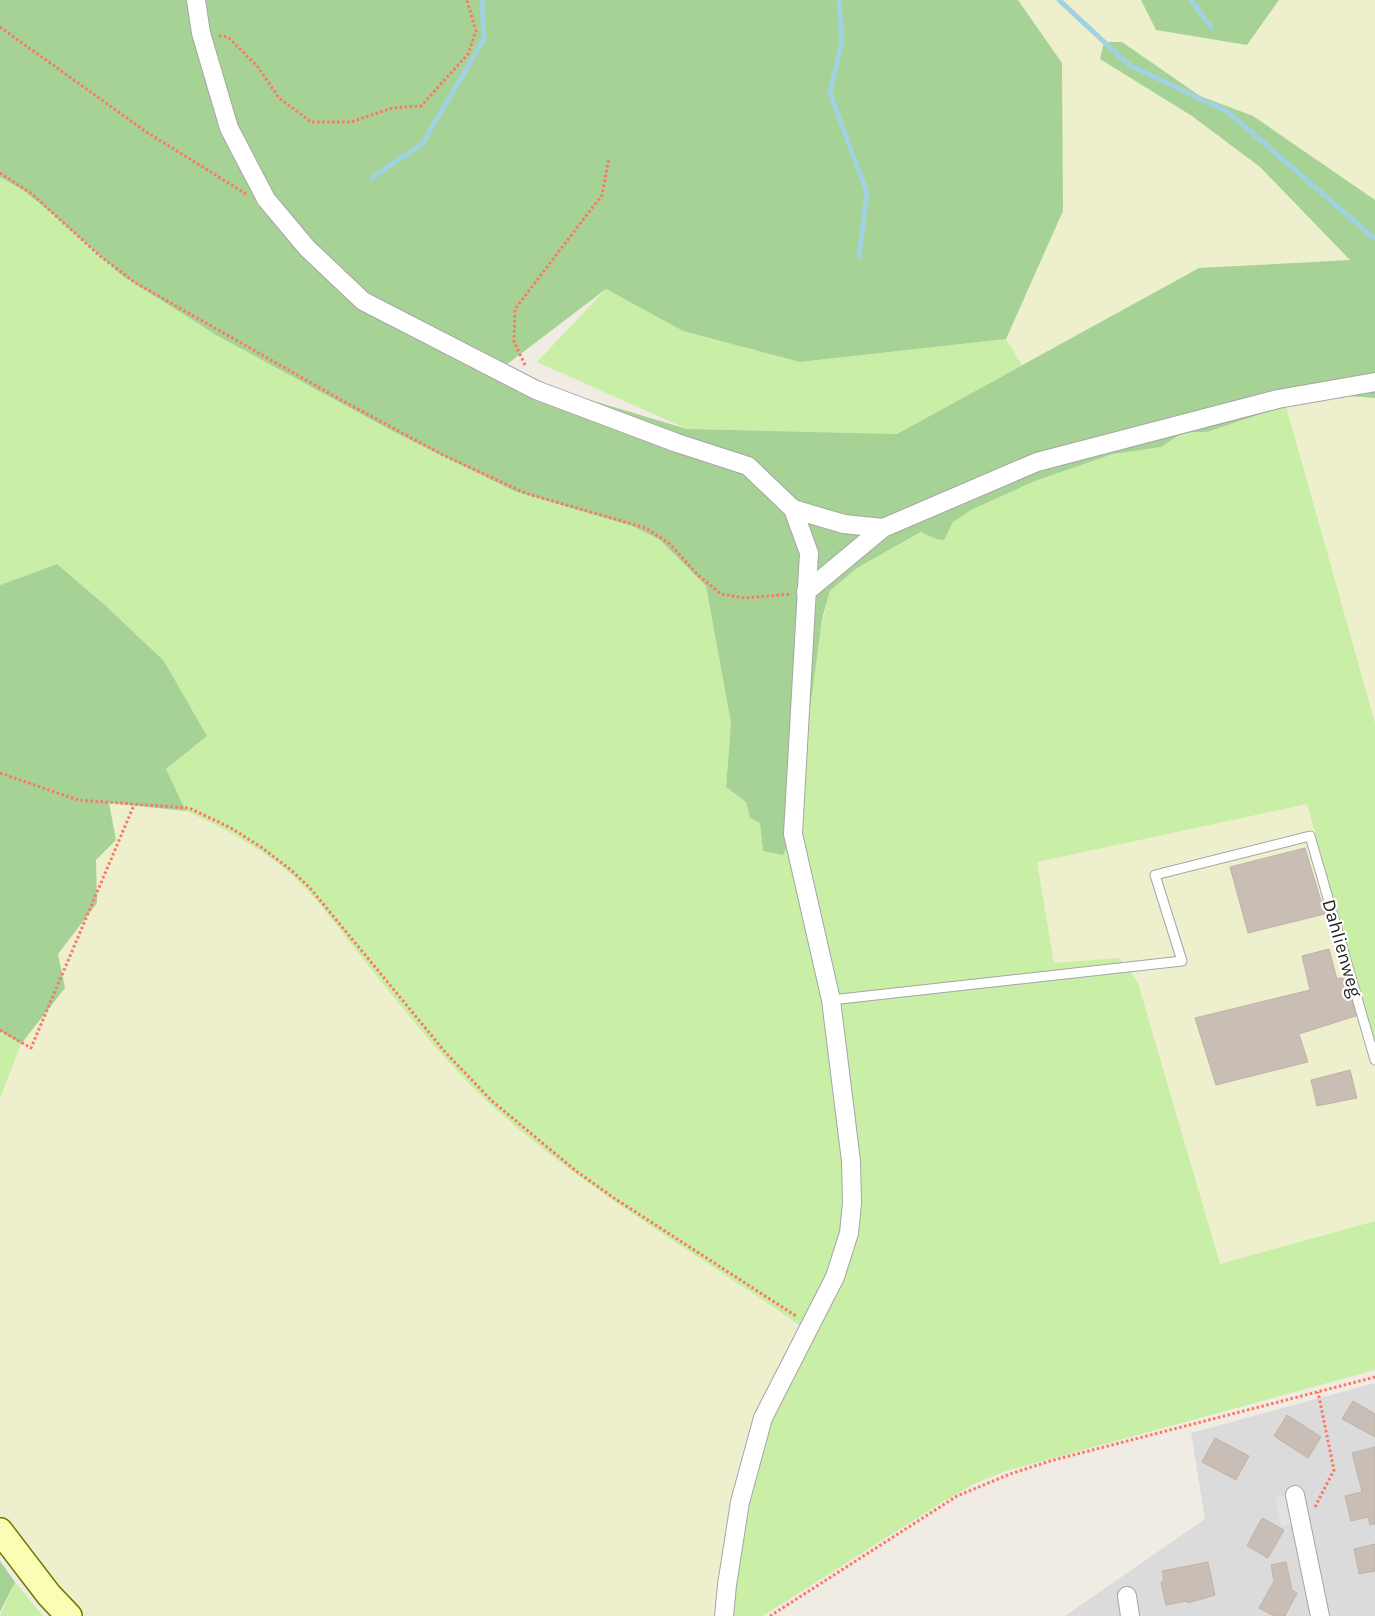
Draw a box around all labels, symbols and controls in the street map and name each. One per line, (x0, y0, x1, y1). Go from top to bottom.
street label: Dahlienweg (1318, 897, 1367, 1000)

